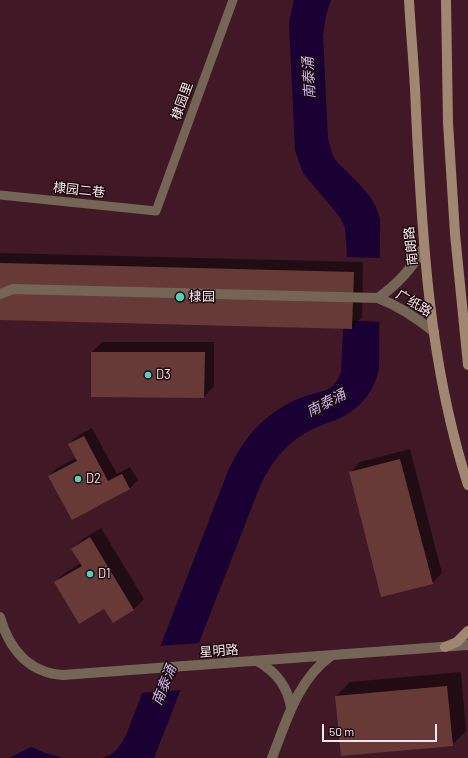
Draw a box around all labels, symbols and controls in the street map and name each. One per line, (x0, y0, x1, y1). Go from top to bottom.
water label: 南泰涌 (300, 57, 318, 99)
street label: 棣园里 (168, 80, 196, 122)
street label: 棣园二巷 (52, 180, 106, 200)
street label: 南朗路 (401, 226, 421, 266)
street label: 广纸路 (393, 286, 435, 320)
place label: 棣园 (189, 289, 215, 305)
marker: 棣园 (174, 291, 186, 303)
place label: D3 (156, 367, 171, 383)
marker: D3 (143, 370, 153, 380)
water label: 南泰涌 (303, 386, 349, 420)
place label: D2 (86, 471, 101, 487)
marker: D2 (73, 474, 83, 484)
place label: D1 (98, 566, 111, 582)
marker: D1 (85, 569, 95, 579)
street label: 星明路 (199, 642, 239, 660)
water label: 南泰涌 (148, 662, 180, 708)
scale bar (324, 716, 439, 742)
text: 50 m (329, 724, 354, 738)

